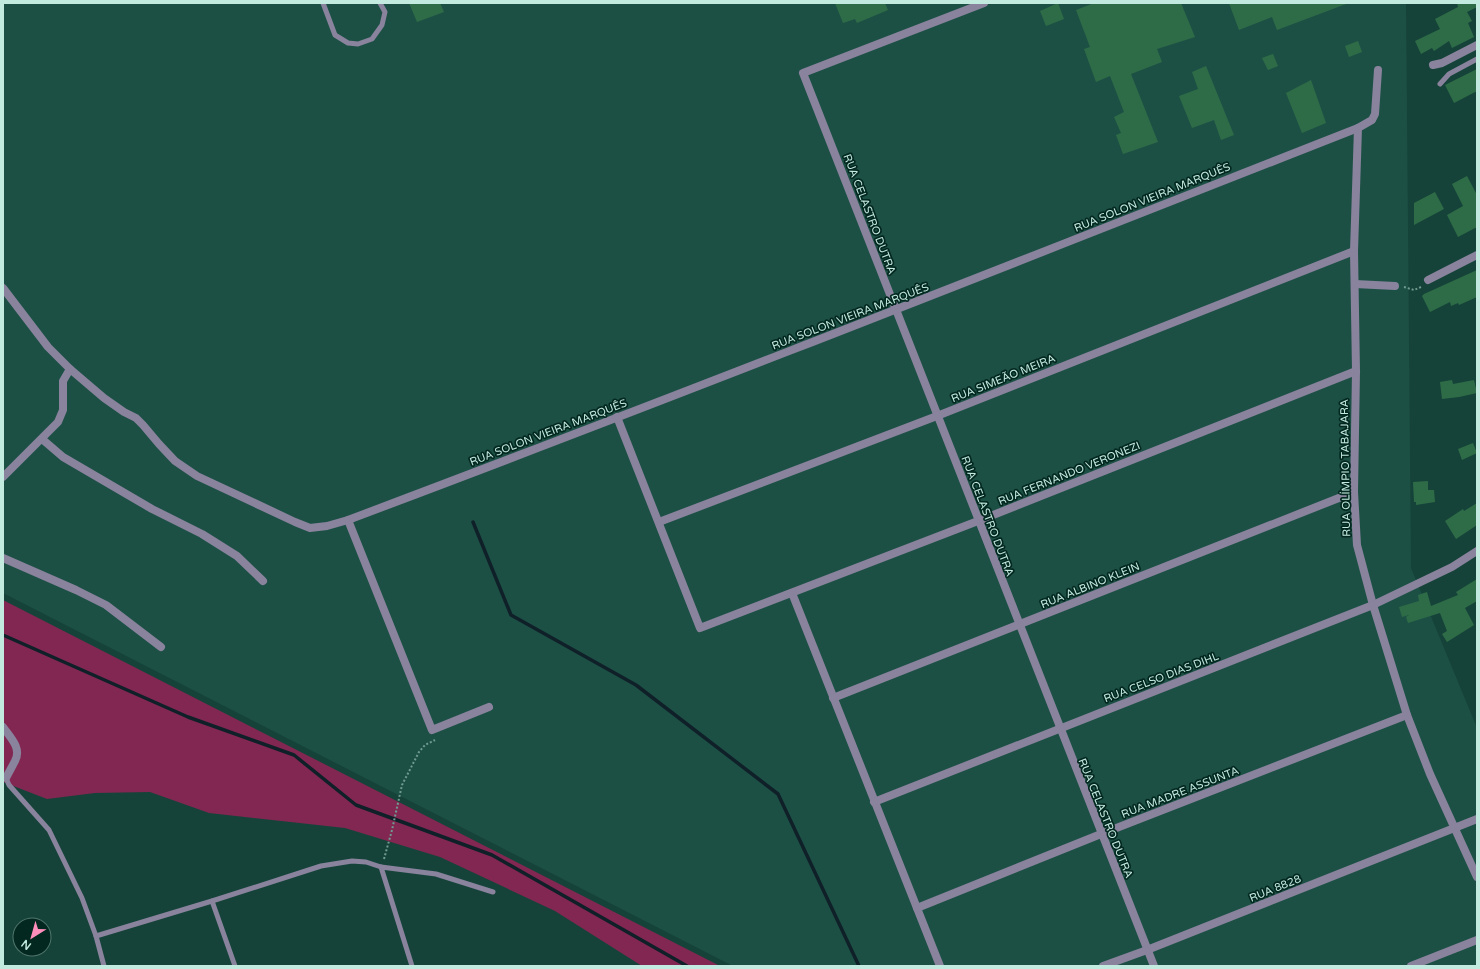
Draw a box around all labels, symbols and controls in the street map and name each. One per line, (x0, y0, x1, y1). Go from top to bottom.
street label: RUA CELASTRO DUTRA (841, 152, 899, 276)
street label: RUA SOLON VIEIRA MARQUÊS (1072, 160, 1232, 235)
street label: RUA SOLON VIEIRA MARQUÊS (770, 280, 931, 353)
street label: RUA SIMEÃO MEIRA (949, 352, 1057, 405)
street label: RUA SOLON VIEIRA MARQUÊS (468, 396, 629, 469)
street label: RUA OLÍMPIO TABAJARA (1337, 399, 1353, 537)
street label: RUA FERNANDO VERONEZI (996, 439, 1142, 508)
street label: RUA CELASTRO DUTRA (959, 454, 1017, 578)
street label: RUA ALBINO KLEIN (1039, 560, 1142, 611)
street label: RUA CELSO DIAS DIHL (1102, 649, 1221, 705)
street label: RUA CELASTRO DUTRA (1076, 756, 1136, 880)
street label: RUA MADRE ASSUNTA (1120, 764, 1241, 821)
street label: RUA 8828 (1247, 872, 1303, 905)
north arrow (12, 917, 52, 957)
text: N (19, 937, 34, 952)

